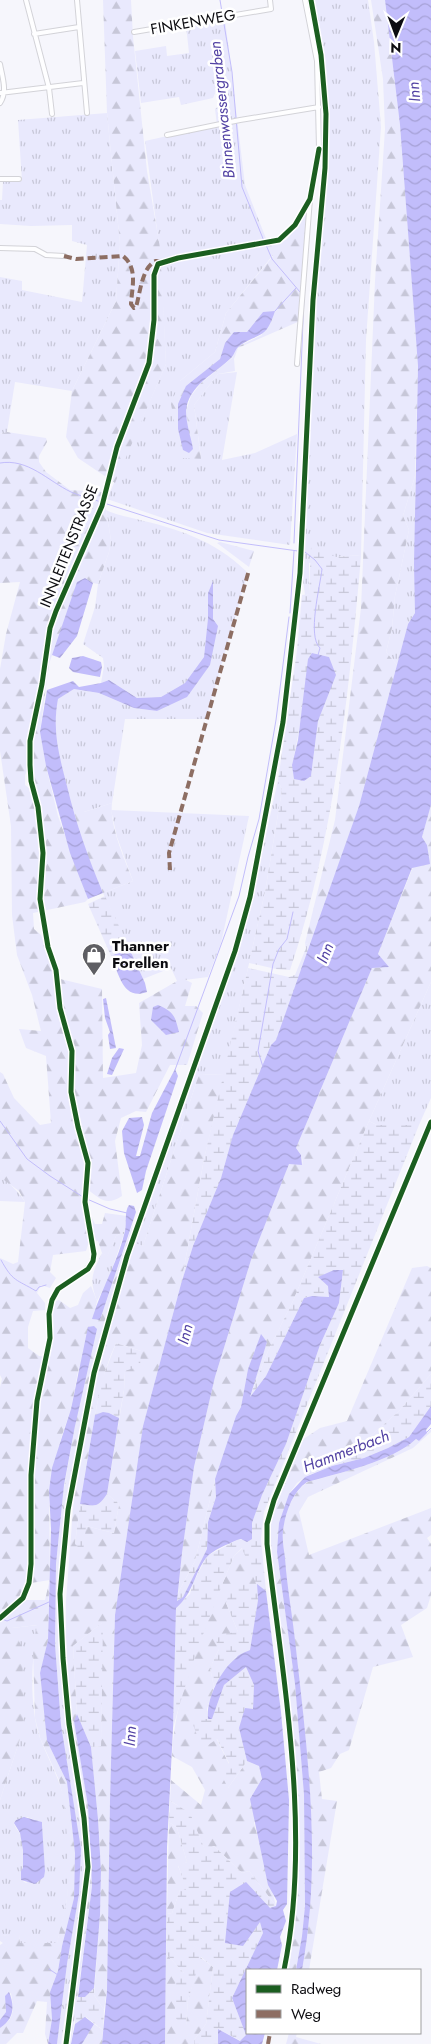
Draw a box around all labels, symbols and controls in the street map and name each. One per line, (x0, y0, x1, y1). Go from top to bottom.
street label: FINKENWEG (149, 4, 237, 40)
north arrow (371, 10, 421, 60)
text: N (390, 38, 402, 58)
water label: Binnenwassergraben (203, 40, 241, 180)
water label: Inn (402, 81, 426, 103)
street label: INNLEITENSTRASSE (34, 481, 104, 611)
place label: Thanner Forellen (112, 935, 170, 974)
water label: Inn (311, 939, 339, 967)
shop icon: Thanner Forellen (81, 942, 107, 976)
water label: Inn (171, 1321, 199, 1347)
water label: Hammerbach (300, 1424, 392, 1478)
water label: Inn (118, 1725, 142, 1747)
legend (246, 1969, 421, 2034)
text: Radweg (291, 1978, 341, 2000)
text: Weg (291, 2003, 321, 2025)

